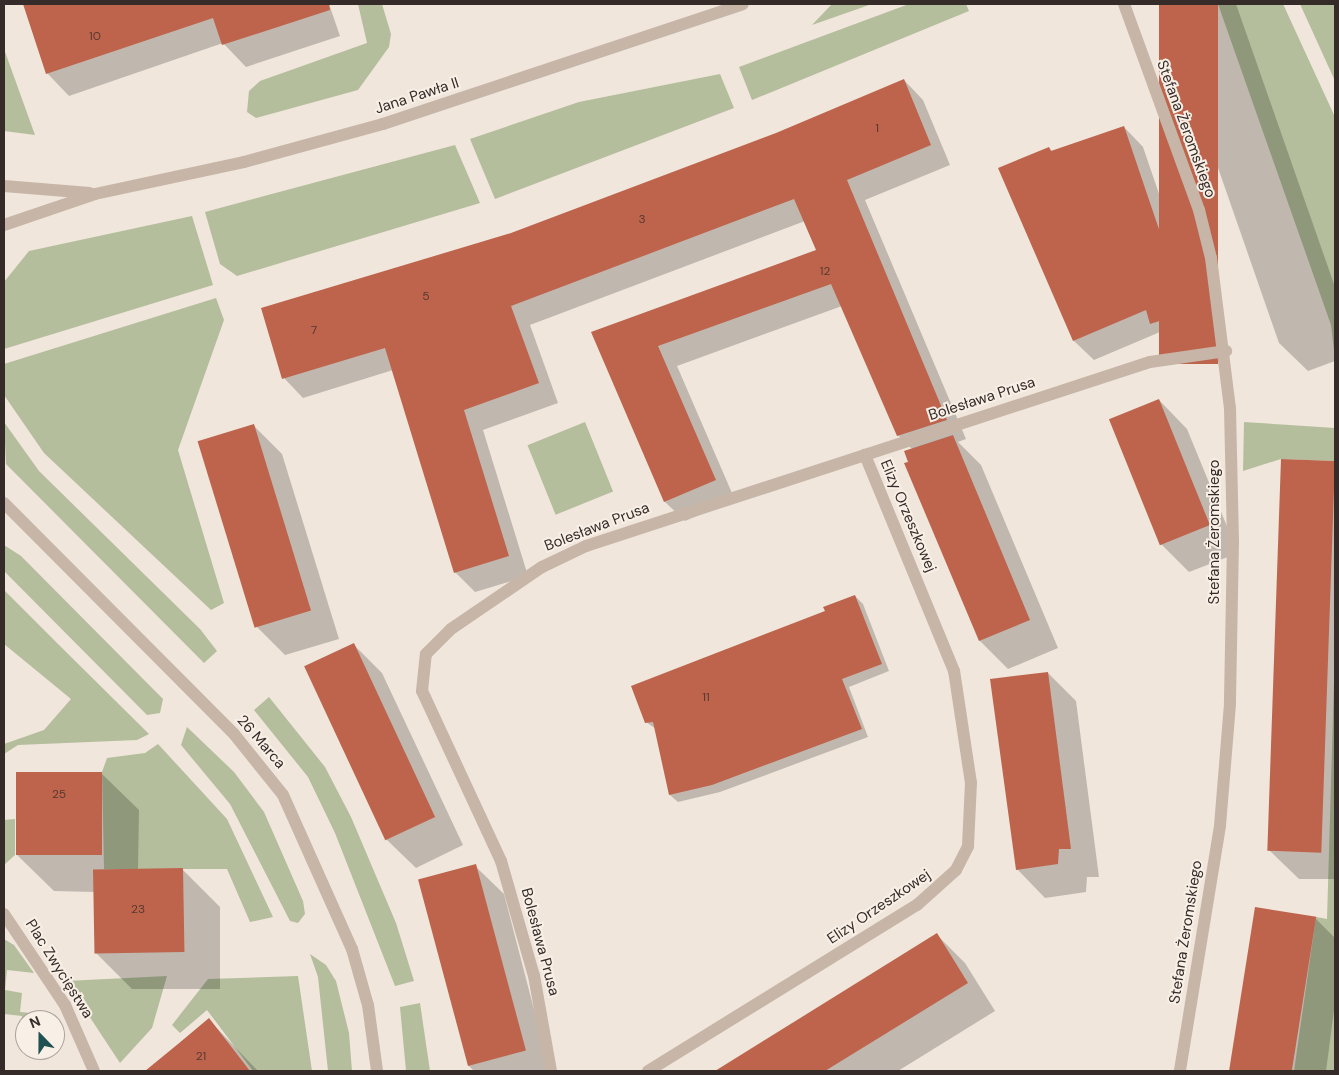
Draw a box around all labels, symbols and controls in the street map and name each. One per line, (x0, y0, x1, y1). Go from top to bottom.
house number: 10 (89, 30, 101, 44)
street label: Stefana Żeromskiego (1153, 58, 1219, 200)
street label: Jana Pawła II (373, 74, 461, 118)
house number: 1 (875, 122, 879, 136)
house number: 3 (638, 213, 646, 227)
house number: 12 (820, 265, 830, 279)
house number: 5 (422, 290, 430, 304)
house number: 7 (311, 324, 317, 338)
street label: Bolesława Prusa (926, 373, 1038, 425)
street label: Elizy Orzeszkowej (876, 457, 940, 575)
street label: Stefana Żeromskiego (1206, 460, 1224, 604)
street label: Bolesława Prusa (542, 499, 652, 555)
house number: 11 (702, 691, 710, 705)
street label: 26 Marca (233, 712, 289, 772)
house number: 25 (52, 788, 66, 802)
street label: Stefana Żeromskiego (1166, 859, 1206, 1005)
street label: Elizy Orzeszkowej (824, 866, 934, 948)
street label: Bolesława Prusa (517, 886, 563, 998)
house number: 23 (131, 903, 145, 917)
street label: Plac Zwycięstwa (21, 916, 97, 1022)
north arrow (15, 1010, 65, 1060)
text: N (27, 1012, 43, 1032)
house number: 21 (196, 1050, 206, 1064)

